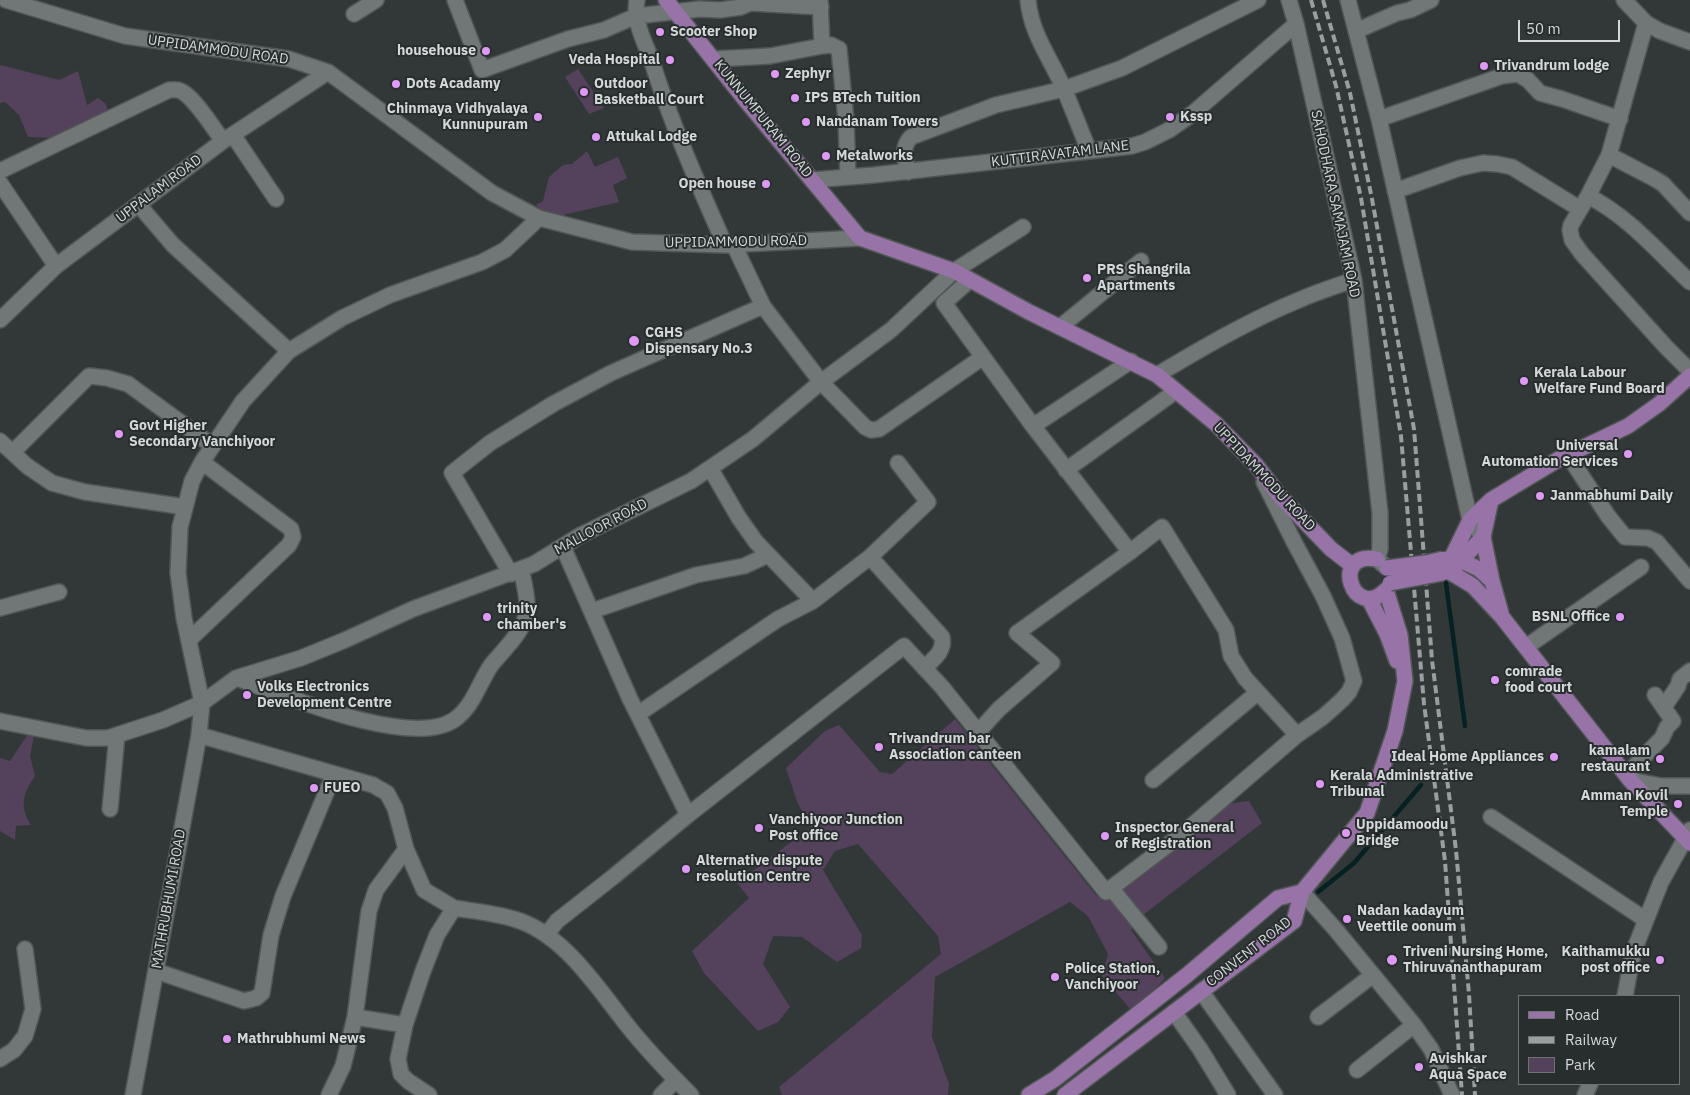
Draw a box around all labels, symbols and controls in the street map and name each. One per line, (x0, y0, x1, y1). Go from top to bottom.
scale bar (1520, 10, 1622, 42)
text: 50 m (1526, 19, 1561, 38)
place label: Scooter Shop (670, 24, 757, 40)
marker: Scooter Shop (654, 26, 666, 38)
street label: UPPIDAMMODU ROAD (147, 32, 289, 68)
place label: househouse (397, 43, 476, 59)
marker: househouse (480, 45, 492, 57)
place label: Veda Hospital (569, 52, 660, 68)
marker: Veda Hospital (664, 54, 676, 66)
street label: KUNNUMPURAM ROAD (710, 57, 816, 181)
place label: Trivandrum lodge (1494, 58, 1609, 74)
marker: Trivandrum lodge (1478, 60, 1490, 72)
place label: Zephyr (785, 66, 831, 82)
marker: Zephyr (769, 68, 781, 80)
place label: Dots Acadamy (406, 76, 500, 92)
place label: Outdoor Basketball Court (594, 76, 704, 108)
marker: Dots Acadamy (390, 78, 402, 90)
marker: Outdoor Basketball Court (578, 86, 590, 98)
place label: IPS BTech Tuition (805, 90, 921, 106)
marker: IPS BTech Tuition (789, 92, 801, 104)
place label: Chinmaya Vidhyalaya Kunnupuram (387, 101, 528, 134)
place label: Kssp (1180, 109, 1212, 125)
street label: SAHODHARA SAMAJAM ROAD (1307, 109, 1363, 299)
marker: Chinmaya Vidhyalaya Kunnupuram (532, 111, 544, 123)
marker: Kssp (1164, 111, 1176, 123)
place label: Nandanam Towers (816, 114, 938, 130)
marker: Nandanam Towers (800, 116, 812, 128)
place label: Attukal Lodge (606, 129, 697, 145)
marker: Attukal Lodge (590, 131, 602, 143)
street label: KUTTIRAVATAM LANE (990, 137, 1130, 171)
place label: Metalworks (836, 148, 913, 164)
marker: Metalworks (820, 150, 832, 162)
street label: UPPALAM ROAD (113, 151, 205, 227)
place label: Open house (678, 176, 756, 192)
marker: Open house (760, 178, 772, 190)
street label: UPPIDAMMODU ROAD (665, 232, 807, 252)
place label: PRS Shangrila Apartments (1097, 262, 1191, 294)
marker: PRS Shangrila Apartments (1081, 272, 1093, 284)
place label: CGHS Dispensary No.3 (645, 325, 753, 358)
marker: CGHS Dispensary No.3 (627, 334, 641, 348)
place label: Kerala Labour Welfare Fund Board (1534, 365, 1665, 398)
marker: Kerala Labour Welfare Fund Board (1518, 375, 1530, 387)
place label: Govt Higher Secondary Vanchiyoor (129, 418, 275, 451)
street label: UPPIDAMMODU ROAD (1209, 419, 1319, 535)
marker: Govt Higher Secondary Vanchiyoor (113, 428, 125, 440)
place label: Universal Automation Services (1482, 438, 1618, 471)
marker: Universal Automation Services (1622, 448, 1634, 460)
place label: Janmabhumi Daily (1550, 488, 1673, 504)
marker: Janmabhumi Daily (1534, 490, 1546, 502)
street label: MALLOOR ROAD (552, 495, 650, 559)
place label: trinity chamber's (497, 601, 566, 634)
place label: BSNL Office (1532, 609, 1610, 625)
marker: trinity chamber's (481, 611, 493, 623)
marker: BSNL Office (1614, 611, 1626, 623)
place label: comrade food court (1505, 664, 1572, 696)
marker: comrade food court (1489, 674, 1501, 686)
place label: Volks Electronics Development Centre (257, 679, 392, 712)
marker: Volks Electronics Development Centre (241, 689, 253, 701)
place label: Trivandrum bar Association canteen (889, 731, 1021, 764)
marker: Trivandrum bar Association canteen (873, 741, 885, 753)
place label: kamalam restaurant (1581, 743, 1650, 776)
place label: Ideal Home Appliances (1391, 749, 1544, 765)
marker: Ideal Home Appliances (1548, 751, 1560, 763)
marker: kamalam restaurant (1654, 753, 1666, 765)
place label: Kerala Administrative Tribunal (1330, 768, 1473, 800)
marker: Kerala Administrative Tribunal (1314, 778, 1326, 790)
place label: FUEO (324, 780, 360, 796)
marker: FUEO (308, 782, 320, 794)
place label: Amman Kovil Temple (1581, 788, 1668, 820)
marker: Amman Kovil Temple (1672, 798, 1684, 810)
place label: Vanchiyoor Junction Post office (769, 812, 903, 844)
place label: Uppidamoodu Bridge (1356, 817, 1448, 850)
place label: Inspector General of Registration (1115, 820, 1234, 852)
marker: Vanchiyoor Junction Post office (753, 822, 765, 834)
marker: Uppidamoodu Bridge (1340, 827, 1352, 839)
street label: MATHRUBHUMI ROAD (148, 828, 190, 970)
marker: Inspector General of Registration (1099, 830, 1111, 842)
place label: Alternative dispute resolution Centre (696, 853, 822, 886)
marker: Alternative dispute resolution Centre (680, 863, 692, 875)
place label: Nadan kadayum Veettile oonum (1357, 903, 1464, 936)
marker: Nadan kadayum Veettile oonum (1341, 913, 1353, 925)
street label: CONVENT ROAD (1203, 914, 1295, 990)
place label: Triveni Nursing Home, Thiruvananthapuram (1403, 944, 1548, 976)
place label: Kaithamukku post office (1562, 944, 1650, 976)
marker: Triveni Nursing Home, Thiruvananthapuram (1385, 953, 1399, 967)
marker: Kaithamukku post office (1654, 954, 1666, 966)
place label: Police Station, Vanchiyoor (1065, 961, 1160, 994)
marker: Police Station, Vanchiyoor (1049, 971, 1061, 983)
legend (1518, 995, 1680, 1085)
text: Road (1565, 1005, 1600, 1024)
text: Railway (1565, 1030, 1617, 1049)
place label: Mathrubhumi News (237, 1031, 366, 1047)
marker: Mathrubhumi News (221, 1033, 233, 1045)
place label: Avishkar Aqua Space (1429, 1051, 1507, 1084)
text: Park (1565, 1055, 1595, 1074)
marker: Avishkar Aqua Space (1413, 1061, 1425, 1073)

